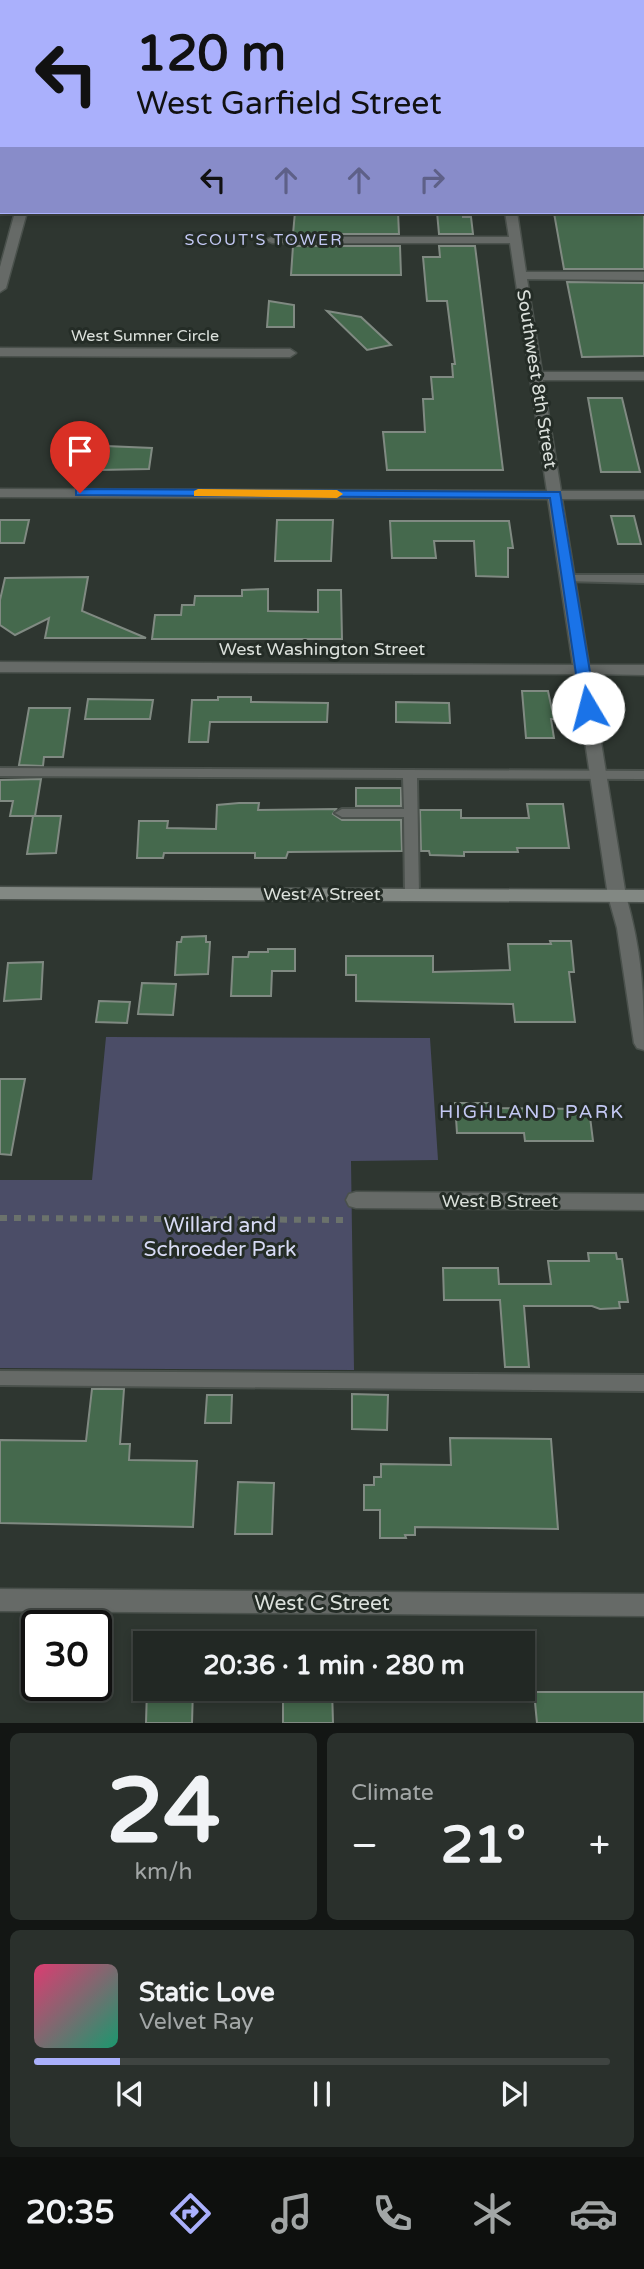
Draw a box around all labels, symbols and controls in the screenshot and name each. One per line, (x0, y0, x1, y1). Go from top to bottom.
text: 120 m (136, 25, 286, 84)
icon: left (21, 28, 112, 119)
text: West Garfield Street (136, 85, 442, 123)
icon: left (194, 161, 232, 199)
icon: ahead (267, 161, 305, 199)
icon: ahead (340, 161, 378, 199)
icon: right (413, 161, 451, 199)
district label: SCOUT'S TOWER (184, 230, 344, 250)
street label: Southwest 8th Street (512, 288, 562, 470)
street label: West Sumner Circle (71, 326, 219, 346)
pin (50, 421, 110, 493)
icon: arrive (61, 432, 99, 470)
street label: West Washington Street (219, 638, 425, 660)
position arrow (551, 671, 625, 745)
street label: West A Street (263, 883, 381, 905)
district label: HIGHLAND PARK (439, 1101, 625, 1123)
street label: West B Street (442, 1190, 558, 1212)
park label: Willard and Schroeder Park (144, 1213, 296, 1262)
street label: West C Street (254, 1591, 390, 1616)
speed limit sign: 30 (21, 1610, 112, 1701)
text: 20:36 · 1 min · 280 m (203, 1650, 465, 1681)
text: 24 (106, 1757, 221, 1867)
text: Climate (351, 1779, 434, 1807)
text: 21° (441, 1814, 526, 1877)
text: − (351, 1823, 378, 1869)
text: + (589, 1823, 610, 1869)
text: km/h (135, 1858, 192, 1886)
text: Static Love (139, 1977, 275, 2008)
text: Velvet Ray (139, 2008, 254, 2036)
icon: previous (111, 2075, 149, 2113)
icon: pause (303, 2075, 341, 2113)
icon: next (495, 2075, 533, 2113)
icon: directions (166, 2189, 215, 2238)
icon: music (267, 2189, 316, 2238)
icon: phone (368, 2189, 417, 2238)
icon: climate (468, 2189, 517, 2238)
icon: car (569, 2189, 618, 2238)
text: 20:35 (26, 2194, 115, 2232)

